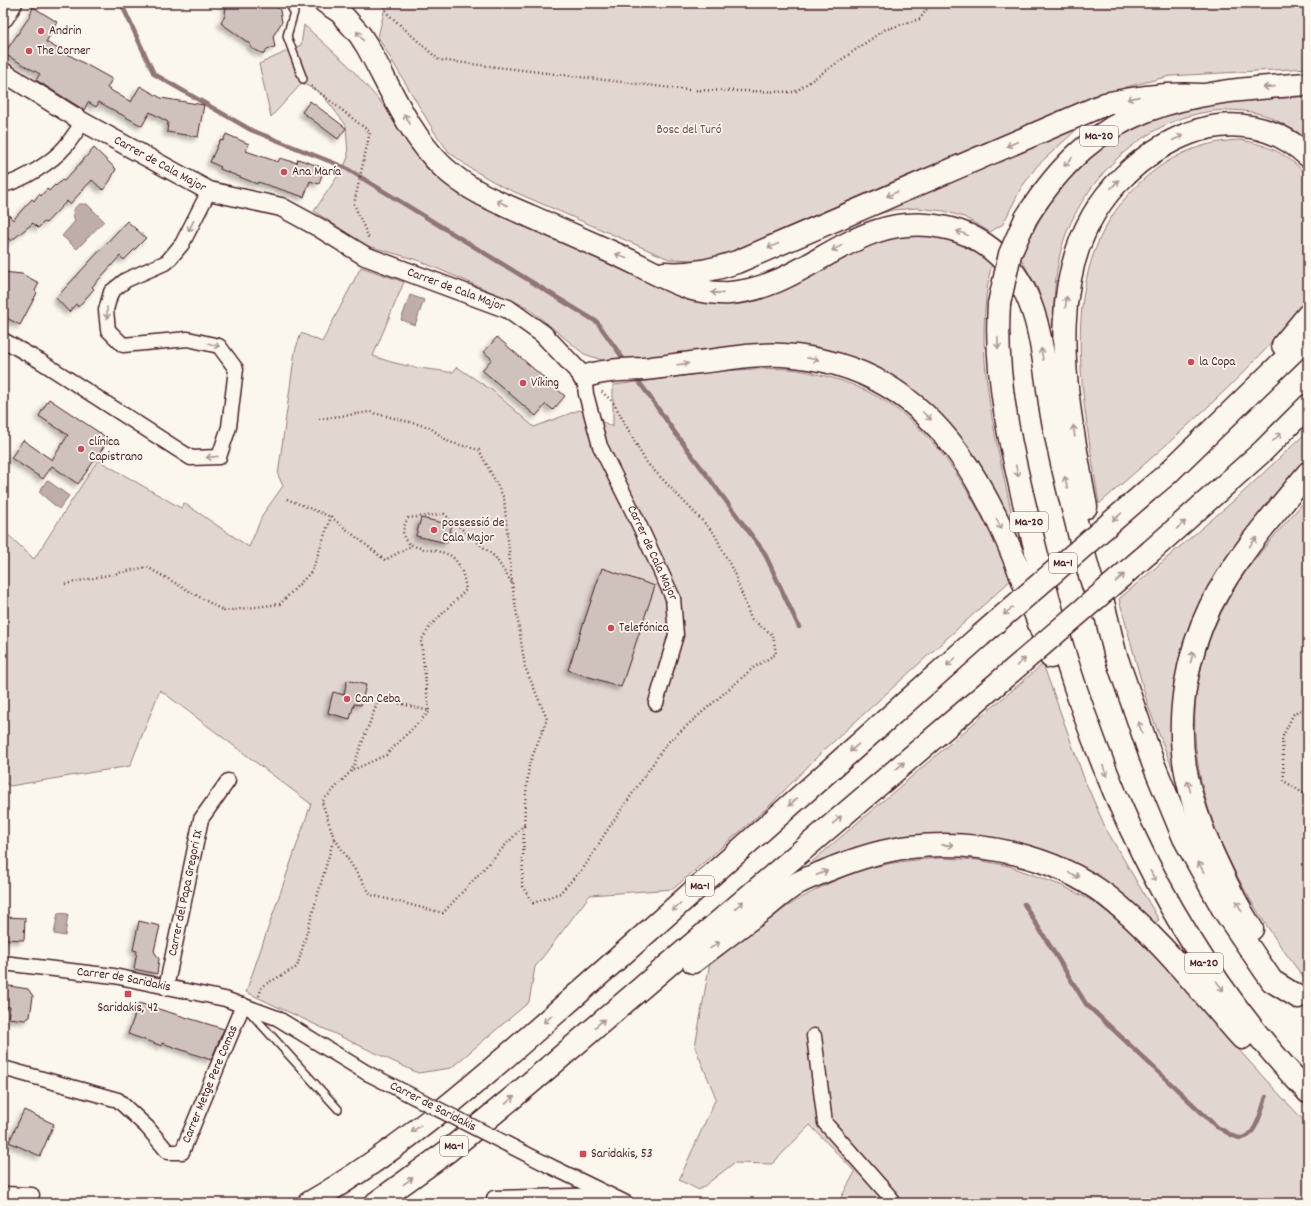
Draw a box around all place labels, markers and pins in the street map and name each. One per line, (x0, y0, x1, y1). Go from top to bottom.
place label: Andrin (49, 22, 81, 41)
marker: Andrin (36, 26, 46, 36)
place label: The Corner (37, 42, 91, 61)
marker: The Corner (24, 46, 34, 56)
place label: Ana María (292, 163, 342, 182)
marker: Ana María (279, 167, 289, 177)
place label: la Copa (1199, 353, 1236, 372)
marker: la Copa (1186, 357, 1196, 367)
place label: Víking (531, 374, 559, 393)
marker: Víking (518, 378, 528, 388)
place label: clínica Capistrano (89, 433, 143, 467)
marker: clínica Capistrano (76, 444, 86, 454)
place label: possessió de Cala Major (442, 514, 505, 548)
marker: possessió de Cala Major (429, 525, 439, 535)
place label: Telefónica (619, 619, 670, 638)
marker: Telefónica (606, 623, 616, 633)
place label: Can Ceba (355, 690, 401, 709)
marker: Can Ceba (342, 694, 352, 704)
marker: Saridakis, 42 (123, 989, 133, 999)
place label: Saridakis, 42 (98, 999, 158, 1018)
place label: Saridakis, 53 (591, 1145, 653, 1164)
marker: Saridakis, 53 (578, 1149, 588, 1159)

